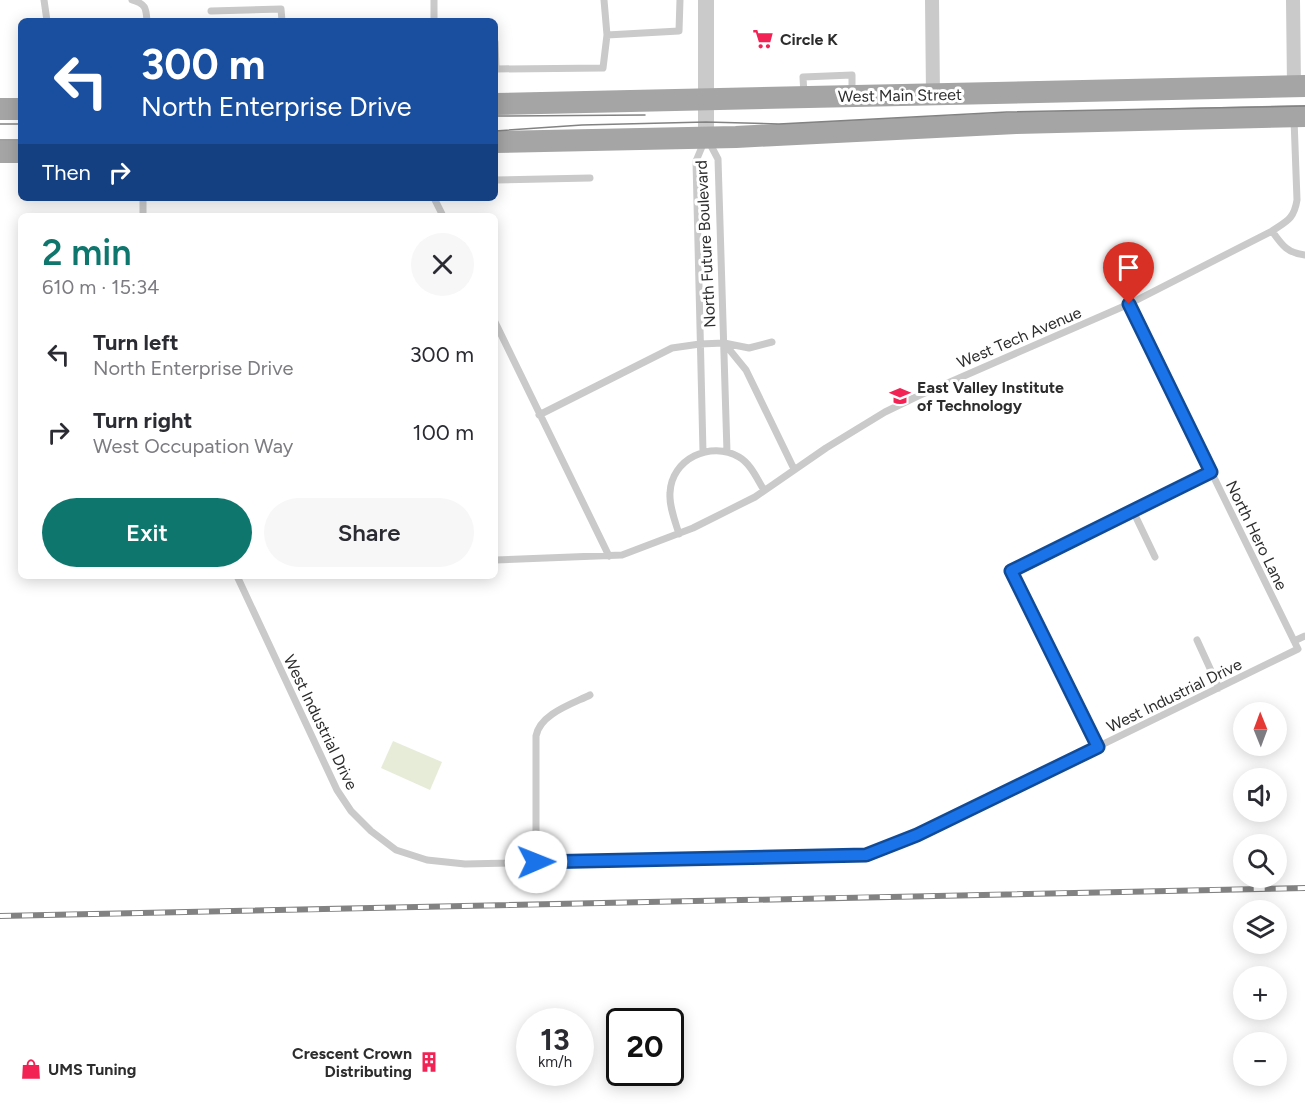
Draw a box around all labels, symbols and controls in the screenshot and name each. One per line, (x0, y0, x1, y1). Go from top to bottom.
supermarket icon: Circle K (751, 27, 775, 51)
place label: Circle K (780, 30, 838, 49)
text: 300 m (141, 39, 265, 90)
icon: left (42, 42, 120, 120)
street label: West Main Street (838, 85, 962, 106)
text: North Enterprise Drive (141, 90, 411, 123)
icon: right (103, 156, 136, 189)
text: Then (42, 159, 91, 186)
street label: North Future Boulevard (692, 160, 719, 328)
text: 2 min (42, 231, 132, 274)
button: close (411, 233, 474, 296)
pin (1103, 242, 1154, 304)
icon: arrive (1112, 251, 1145, 284)
text: 610 m · 15:34 (42, 275, 159, 299)
street label: West Tech Avenue (954, 303, 1084, 372)
text: Turn left (93, 329, 179, 356)
icon: left (42, 338, 75, 371)
text: 300 m (410, 341, 474, 368)
text: North Enterprise Drive (93, 356, 293, 380)
place label: East Valley Institute of Technology (917, 378, 1064, 415)
school or university icon: East Valley Institute of Technology (888, 384, 912, 408)
text: Turn right (93, 407, 192, 434)
icon: right (42, 416, 75, 449)
text: 100 m (413, 419, 474, 446)
text: West Occupation Way (93, 434, 293, 458)
street label: North Hero Lane (1222, 477, 1291, 593)
button: Exit (42, 498, 252, 567)
button: Share (264, 498, 474, 567)
street label: West Industrial Drive (280, 652, 362, 793)
street label: West Industrial Drive (1104, 654, 1245, 736)
north arrow (1233, 702, 1287, 756)
map controls (1233, 702, 1287, 1086)
button: sound (1233, 768, 1287, 822)
position arrow (504, 830, 568, 894)
button: search (1233, 834, 1287, 888)
button: layers (1233, 900, 1287, 954)
button: + (1233, 966, 1287, 1020)
speed limit sign: 20 (606, 1008, 684, 1086)
text: 13 (540, 1021, 570, 1058)
button: − (1233, 1032, 1287, 1086)
place label: Crescent Crown Distributing (292, 1044, 412, 1081)
building icon: Crescent Crown Distributing (417, 1050, 441, 1074)
text: km/h (538, 1053, 572, 1071)
shop icon: UMS Tuning (19, 1057, 43, 1081)
place label: UMS Tuning (48, 1060, 136, 1079)

